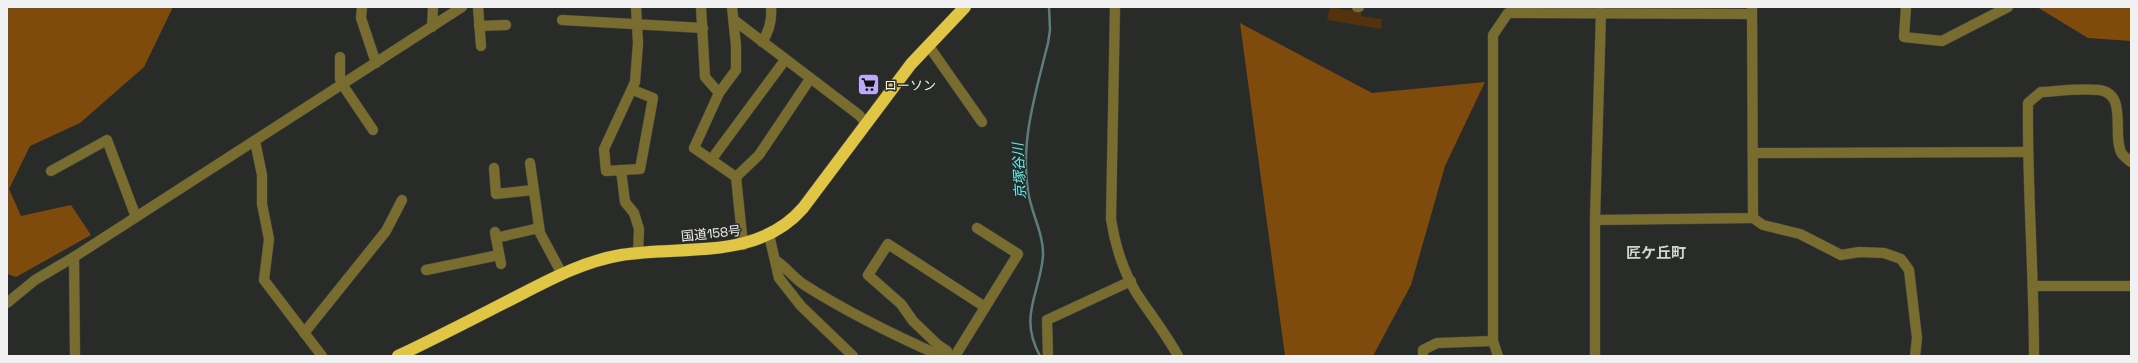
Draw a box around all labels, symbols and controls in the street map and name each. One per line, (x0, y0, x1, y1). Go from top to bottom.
supermarket icon: ローソン (855, 72, 881, 98)
place label: ローソン (884, 77, 936, 94)
water label: 京塚谷川 (1008, 141, 1029, 199)
street label: 国道158号 (680, 222, 742, 245)
district label: 匠ケ丘町 (1626, 243, 1686, 262)

